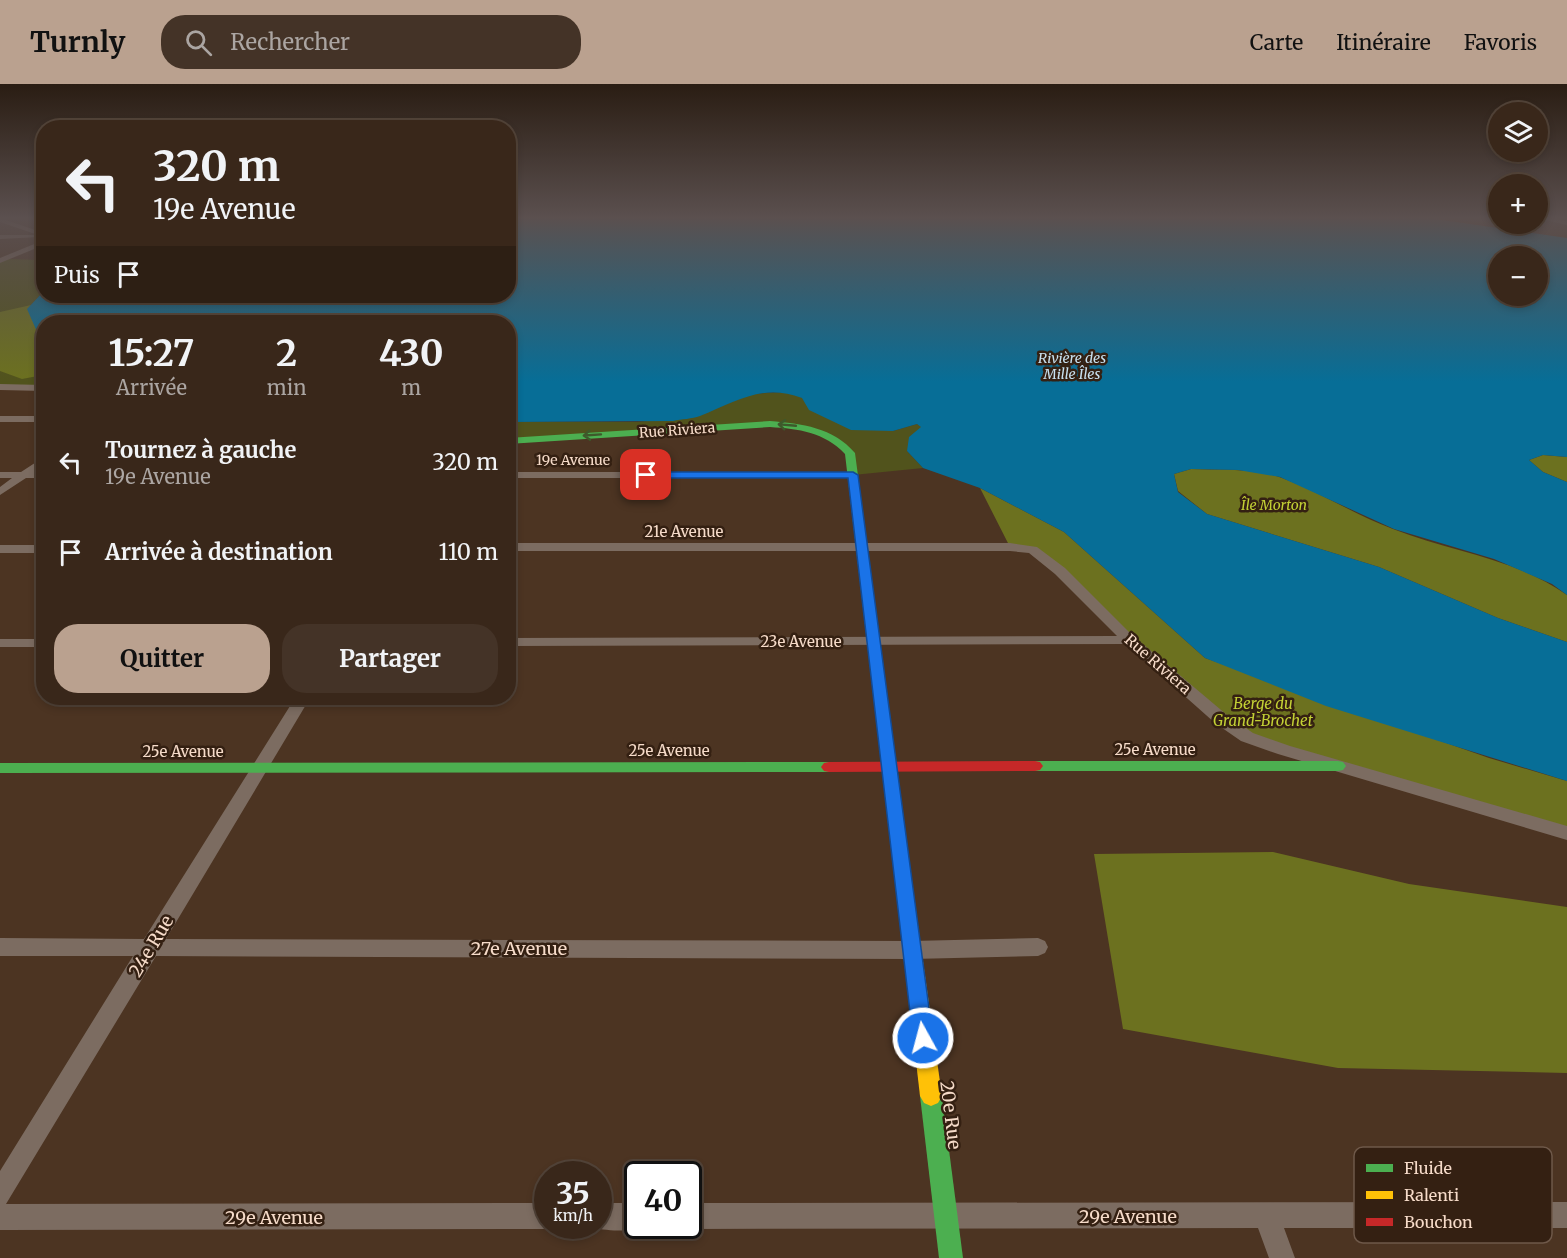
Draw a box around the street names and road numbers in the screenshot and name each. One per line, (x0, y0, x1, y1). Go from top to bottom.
street label: Rue Riviera (638, 418, 716, 442)
street label: 19e Avenue (536, 451, 610, 469)
street label: 21e Avenue (645, 522, 724, 541)
street label: Rue Riviera (1121, 630, 1195, 698)
street label: 23e Avenue (760, 632, 842, 651)
street label: 25e Avenue (1114, 740, 1196, 759)
street label: 25e Avenue (628, 741, 710, 760)
street label: 25e Avenue (142, 742, 224, 761)
street label: 24e Rue (124, 911, 178, 981)
street label: 27e Avenue (471, 937, 567, 960)
street label: 20e Rue (935, 1079, 967, 1151)
street label: 29e Avenue (1079, 1205, 1177, 1228)
street label: 29e Avenue (225, 1206, 323, 1229)

